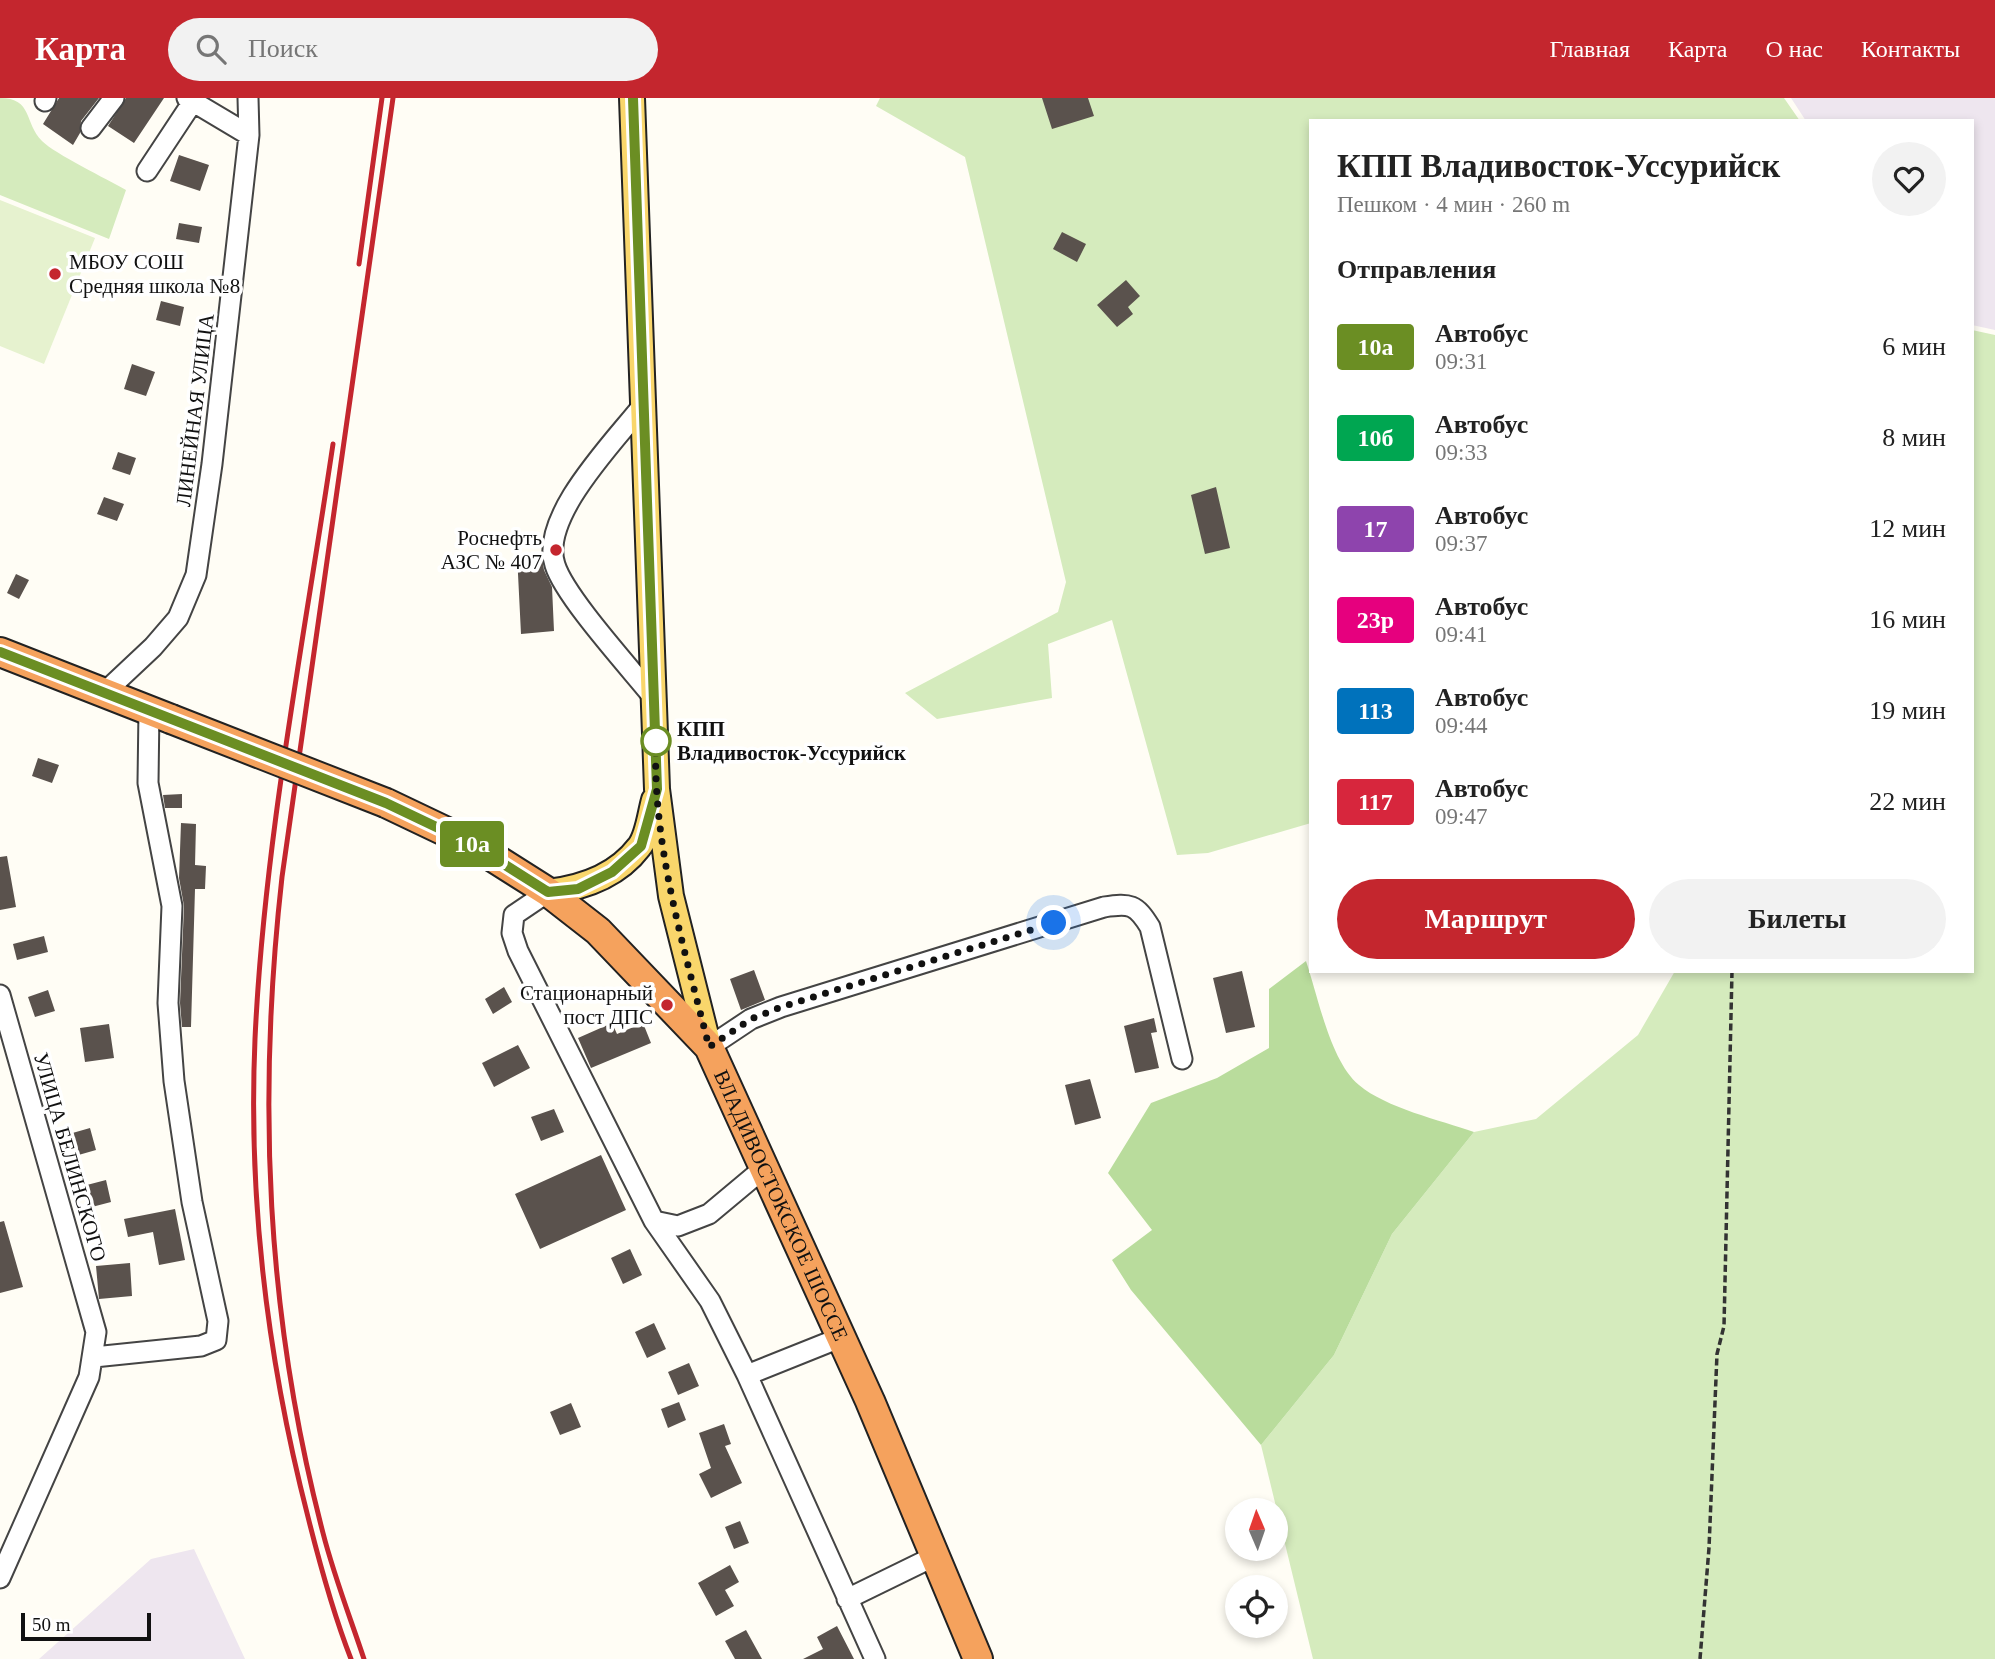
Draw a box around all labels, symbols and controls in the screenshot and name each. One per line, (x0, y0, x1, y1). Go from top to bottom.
search box (168, 18, 658, 81)
icon: search (192, 30, 230, 68)
text: Карта (35, 31, 126, 67)
text: Поиск (248, 34, 318, 63)
text: Главная (1549, 36, 1630, 62)
text: Карта (1668, 36, 1727, 62)
text: О нас (1765, 36, 1823, 62)
text: Контакты (1861, 36, 1960, 62)
button: heart (1872, 142, 1946, 216)
text: КПП Владивосток-Уссурийск (1337, 148, 1780, 184)
text: Пешком · 4 мин · 260 m (1337, 192, 1570, 217)
place label: МБОУ СОШ Средняя школа №8 (69, 250, 240, 298)
text: Отправления (1337, 255, 1496, 284)
marker: МБОУ СОШ Средняя школа №8 (47, 266, 63, 282)
street label: ЛИНЕЙНАЯ УЛИЦА (171, 311, 219, 508)
text: Автобус (1435, 319, 1528, 348)
text: 6 мин (1882, 332, 1946, 361)
text: 10а (1358, 334, 1394, 360)
text: 09:31 (1435, 349, 1487, 374)
text: Автобус (1435, 410, 1528, 439)
text: 8 мин (1882, 423, 1946, 452)
text: 10б (1358, 425, 1394, 451)
text: 09:33 (1435, 440, 1487, 465)
text: Автобус (1435, 501, 1528, 530)
text: 12 мин (1869, 514, 1946, 543)
text: 17 (1364, 516, 1388, 542)
place label: Роснефть АЗС № 407 (441, 526, 542, 574)
text: 09:37 (1435, 531, 1487, 556)
marker: Роснефть АЗС № 407 (548, 542, 564, 558)
text: Автобус (1435, 592, 1528, 621)
text: 16 мин (1869, 605, 1946, 634)
text: 23р (1357, 607, 1394, 633)
text: 09:41 (1435, 622, 1487, 647)
text: Автобус (1435, 683, 1528, 712)
text: 19 мин (1869, 696, 1946, 725)
text: 113 (1358, 698, 1393, 724)
text: 09:44 (1435, 713, 1487, 738)
place label: КПП Владивосток-Уссурийск (677, 717, 907, 765)
marker: КПП Владивосток-Уссурийск (641, 726, 671, 756)
text: Автобус (1435, 774, 1528, 803)
text: 22 мин (1869, 787, 1946, 816)
text: 117 (1358, 789, 1393, 815)
text: 09:47 (1435, 804, 1487, 829)
line badge: 10а (432, 821, 512, 867)
text: 10а (454, 831, 490, 857)
button: Маршрут (1337, 879, 1635, 959)
button: Билеты (1649, 879, 1946, 959)
your location (1036, 905, 1071, 940)
place label: Стационарный пост ДПС (520, 981, 653, 1029)
marker: Стационарный пост ДПС (659, 997, 675, 1013)
street label: УЛИЦА БЕЛИНСКОГО (29, 1050, 111, 1264)
street label: ВЛАДИВОСТОКСКОЕ ШОССЕ (709, 1066, 853, 1345)
north arrow (1225, 1498, 1288, 1561)
map controls (1225, 1498, 1288, 1638)
button: locate (1225, 1575, 1288, 1638)
scale bar (21, 1610, 150, 1642)
text: 50 m (32, 1614, 71, 1635)

